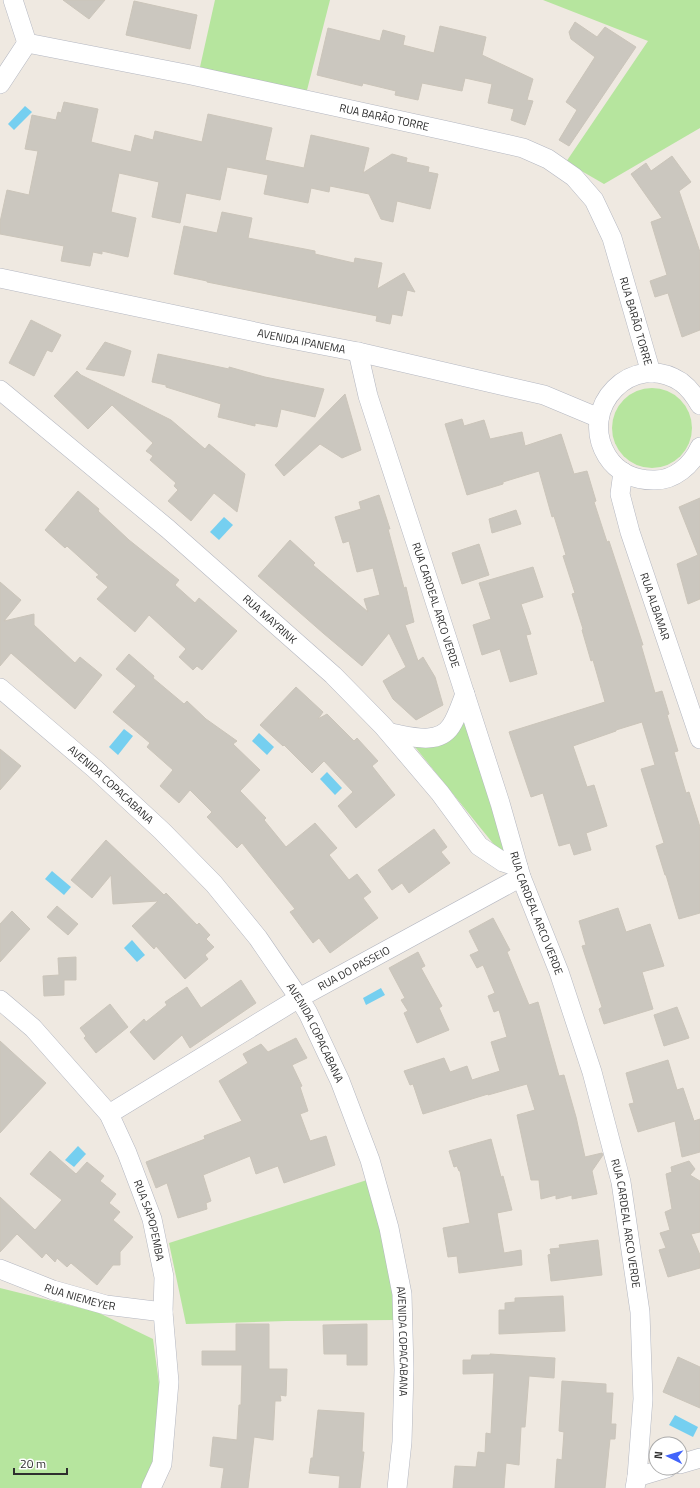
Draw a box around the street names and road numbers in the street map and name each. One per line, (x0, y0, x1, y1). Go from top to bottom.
street label: RUA BARÃO TORRE (338, 100, 431, 135)
street label: RUA BARÃO TORRE (616, 275, 656, 367)
street label: AVENIDA IPANEMA (256, 325, 347, 358)
street label: RUA CARDEAL ARCO VERDE (408, 540, 464, 670)
street label: RUA ALBAMAR (636, 570, 674, 643)
street label: RUA MAYRINK (239, 591, 301, 648)
street label: AVENIDA COPACABANA (65, 741, 158, 828)
street label: RUA CARDEAL ARCO VERDE (506, 849, 567, 977)
street label: RUA DO PASSEIO (315, 942, 393, 994)
street label: AVENIDA COPACABANA (283, 980, 348, 1086)
street label: RUA CARDEAL ARCO VERDE (607, 1157, 644, 1289)
street label: RUA SAPOPEMBA (130, 1177, 169, 1263)
street label: RUA NIEMEYER (42, 1279, 117, 1314)
street label: AVENIDA COPACABANA (393, 1285, 412, 1397)

